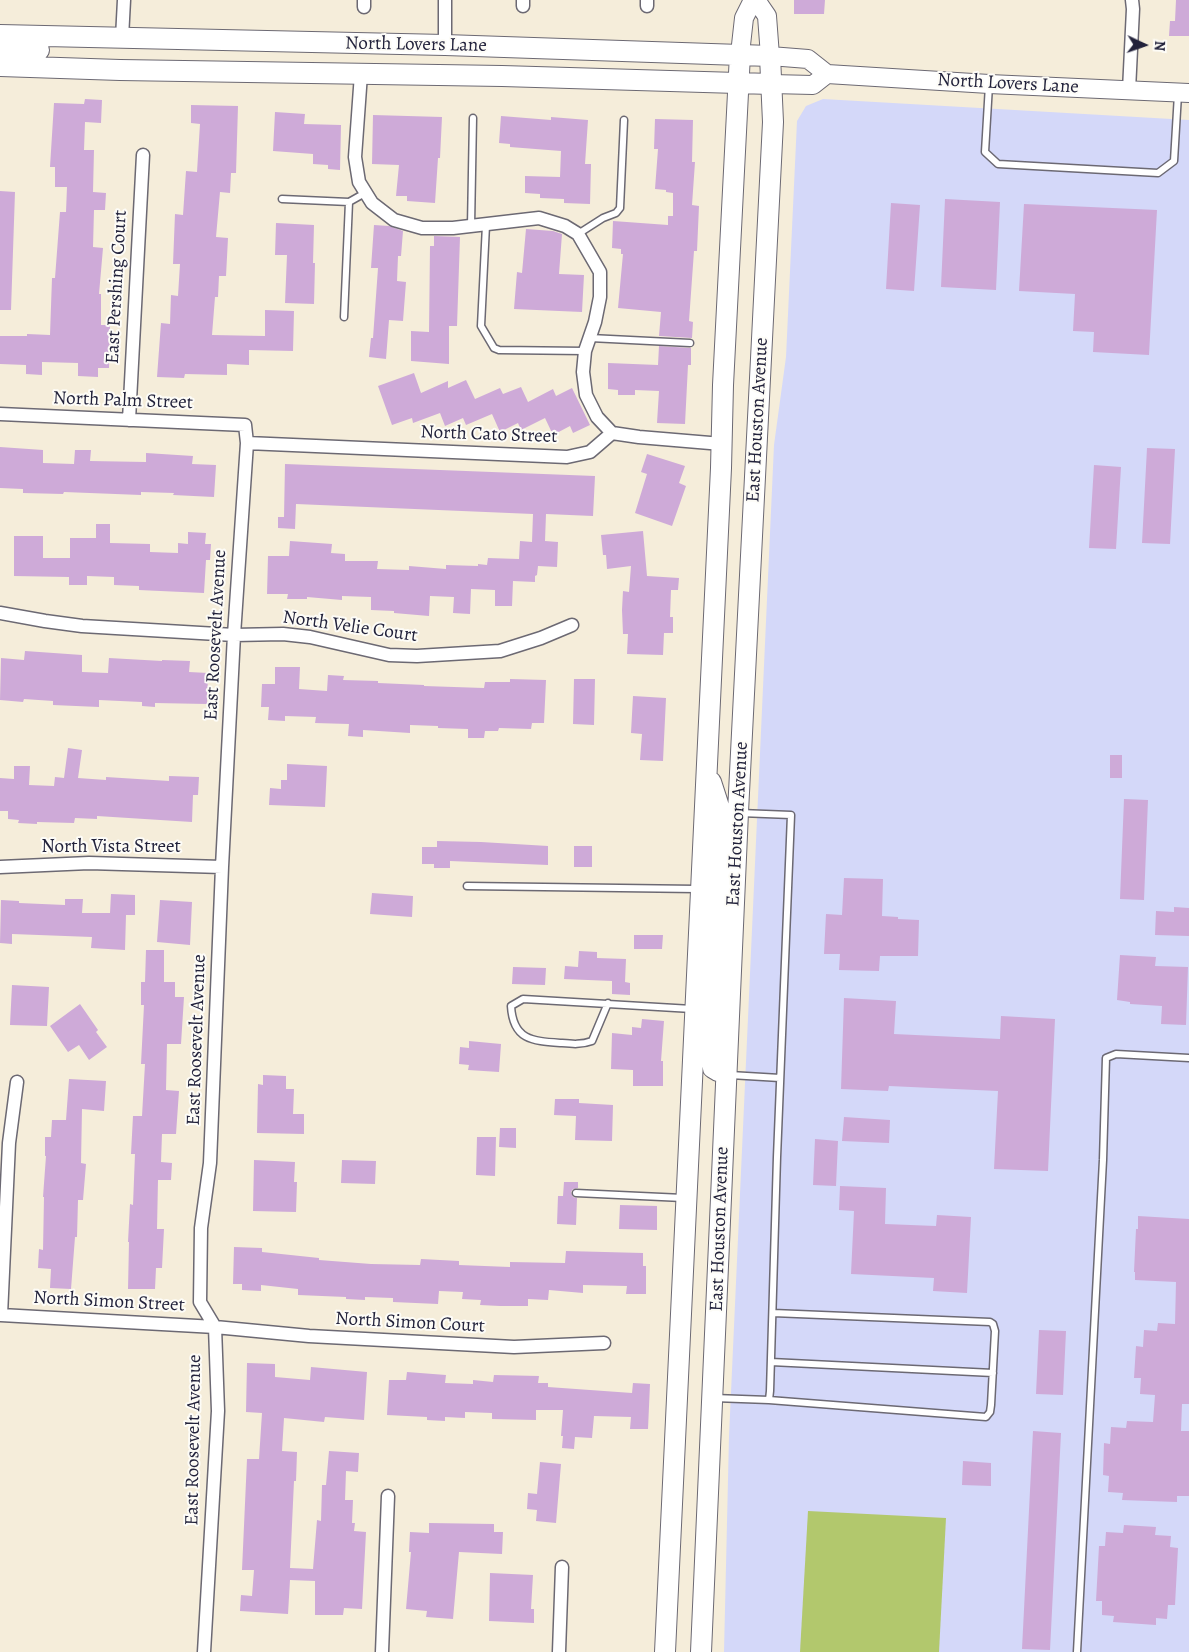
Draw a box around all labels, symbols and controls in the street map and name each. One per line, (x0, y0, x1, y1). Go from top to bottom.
north arrow (1119, 20, 1169, 70)
street label: North Lovers Lane (345, 32, 487, 58)
text: N (1150, 40, 1169, 51)
street label: North Lovers Lane (937, 69, 1079, 99)
street label: East Pershing Court (102, 209, 132, 365)
street label: East Houston Avenue (742, 337, 774, 503)
street label: North Palm Street (53, 387, 193, 415)
street label: North Cato Street (420, 421, 558, 449)
street label: East Roosevelt Avenue (200, 549, 232, 721)
street label: North Velie Court (281, 606, 419, 648)
street label: East Houston Avenue (722, 741, 754, 907)
street label: North Vista Street (41, 836, 181, 858)
street label: East Roosevelt Avenue (183, 954, 211, 1126)
street label: East Houston Avenue (706, 1146, 734, 1312)
street label: North Simon Street (33, 1287, 185, 1317)
street label: North Simon Court (335, 1308, 485, 1338)
street label: East Roosevelt Avenue (181, 1354, 207, 1526)

